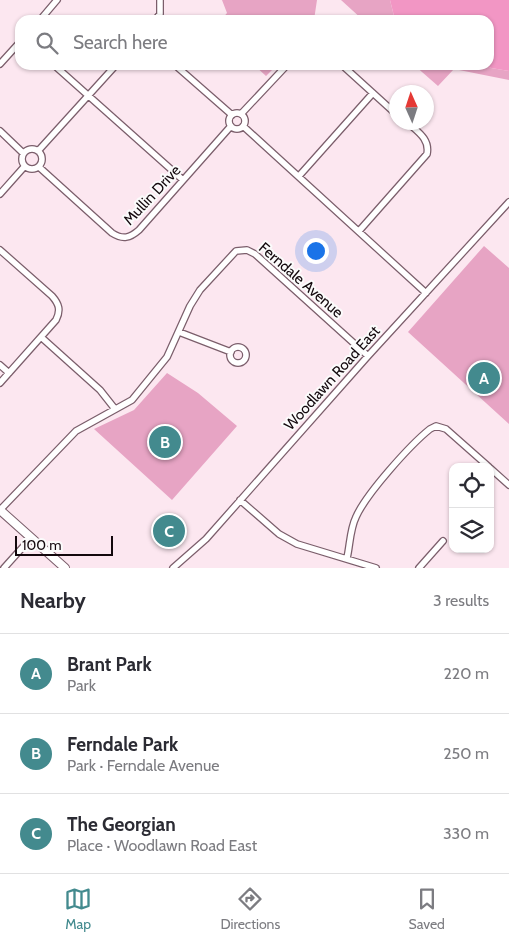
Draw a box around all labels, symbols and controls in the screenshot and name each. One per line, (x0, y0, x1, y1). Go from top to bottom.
search box (15, 15, 494, 70)
icon: search (33, 29, 61, 57)
text: Search here (73, 31, 167, 54)
north arrow (389, 85, 434, 130)
street label: Mullin Drive (120, 161, 185, 229)
your location (303, 238, 329, 264)
street label: Ferndale Avenue (255, 239, 347, 322)
street label: Woodlawn Road East (280, 322, 384, 434)
pin: A (468, 359, 500, 397)
pin: B (149, 423, 181, 461)
map controls (449, 463, 494, 553)
button: locate (449, 463, 494, 508)
button: layers (449, 508, 494, 553)
pin: C (153, 512, 185, 550)
scale bar (15, 533, 112, 556)
text: 100 m (22, 536, 62, 554)
text: Nearby (20, 588, 86, 613)
text: 3 results (433, 591, 489, 610)
text: Brant Park (67, 653, 152, 676)
text: A (31, 664, 41, 683)
text: 220 m (443, 664, 489, 683)
text: Park (67, 676, 96, 695)
text: Ferndale Park (67, 733, 178, 756)
text: B (31, 744, 41, 763)
text: 250 m (443, 744, 489, 763)
text: Park · Ferndale Avenue (67, 756, 219, 775)
text: The Georgian (67, 813, 176, 836)
text: C (31, 824, 41, 843)
text: 330 m (443, 824, 489, 843)
text: Place · Woodlawn Road East (67, 836, 257, 855)
tab: Map (64, 885, 92, 933)
tab: Directions (220, 885, 280, 933)
tab: Saved (408, 885, 445, 933)

